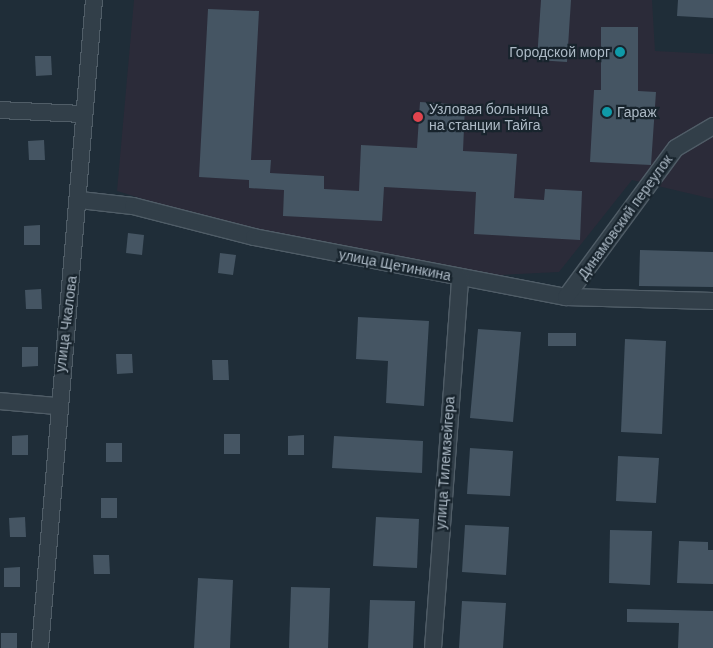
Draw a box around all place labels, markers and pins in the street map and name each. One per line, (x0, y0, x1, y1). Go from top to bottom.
place label: Городской морг (509, 44, 610, 60)
marker: Городской морг (614, 46, 626, 58)
place label: Узловая больница на станции Тайга (429, 101, 548, 134)
place label: Гараж (617, 104, 657, 120)
marker: Гараж (601, 106, 613, 118)
marker: Узловая больница на станции Тайга (411, 110, 425, 124)

